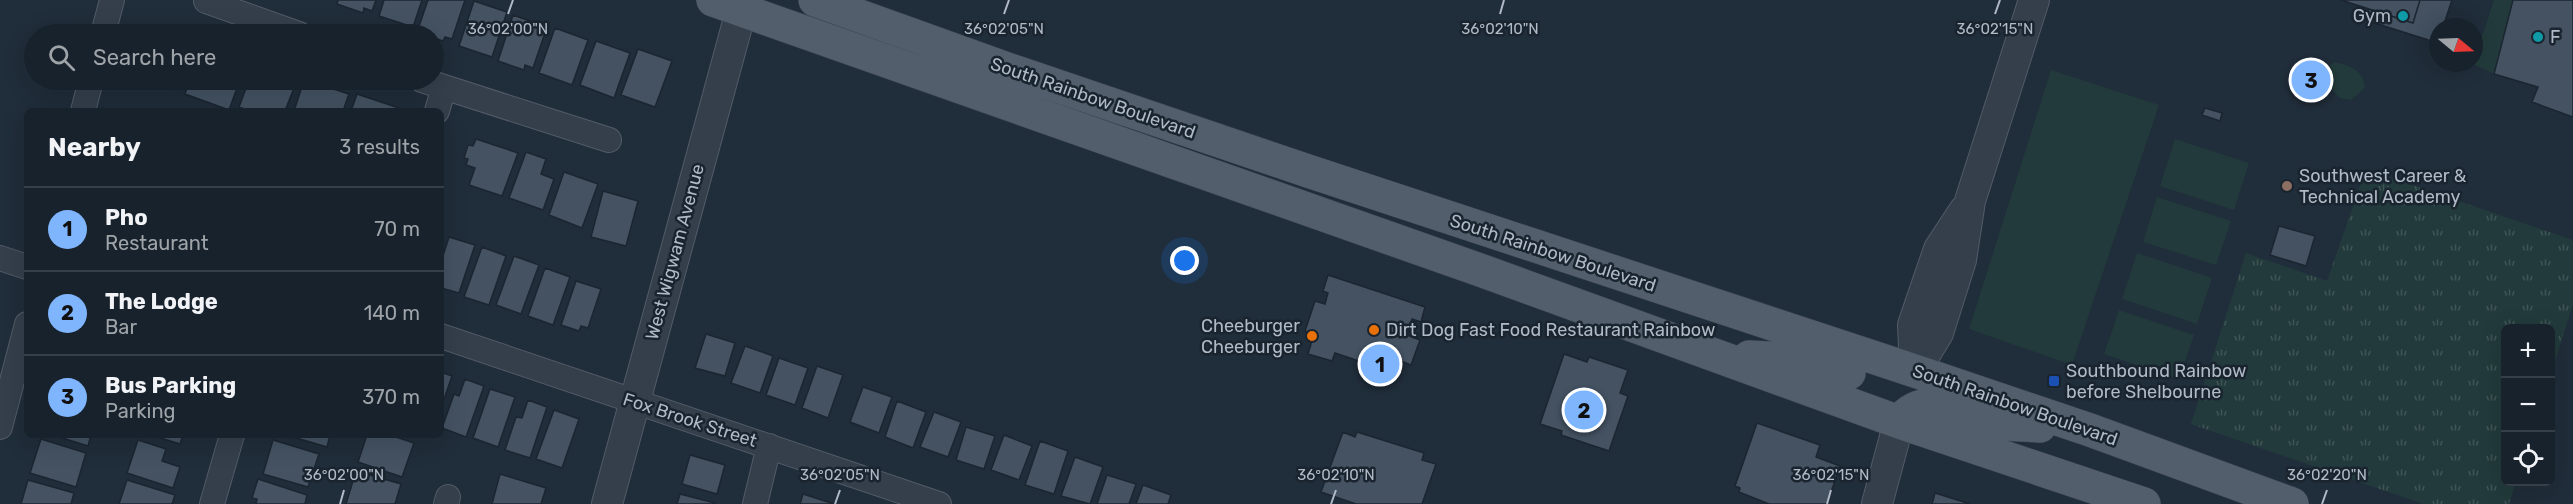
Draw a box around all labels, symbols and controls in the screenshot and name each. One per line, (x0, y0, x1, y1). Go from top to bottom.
place label: Gym (2353, 5, 2391, 27)
marker: Gym (2396, 9, 2410, 23)
north arrow (2429, 18, 2483, 72)
text: 36°02'00"N (468, 20, 548, 38)
text: 36°02'05"N (964, 20, 1044, 38)
text: 36°02'10"N (1461, 20, 1539, 38)
text: 36°02'15"N (1957, 20, 2033, 38)
search box (24, 24, 444, 90)
place label: F (2550, 26, 2561, 48)
marker: F (2531, 30, 2545, 44)
icon: search (45, 41, 78, 74)
text: Search here (93, 44, 216, 71)
street label: South Rainbow Boulevard (988, 53, 1198, 143)
pin: 3 (2292, 58, 2330, 103)
text: Nearby (48, 132, 141, 163)
text: 3 results (339, 135, 420, 159)
street label: West Wigwam Avenue (641, 162, 709, 342)
place label: Southwest Career & Technical Academy (2299, 165, 2467, 208)
marker: Southwest Career & Technical Academy (2280, 179, 2294, 193)
text: Pho (105, 204, 148, 231)
street label: South Rainbow Boulevard (1447, 209, 1659, 297)
text: 1 (63, 217, 72, 241)
text: 70 m (374, 217, 420, 241)
text: Restaurant (105, 231, 209, 255)
your location (1170, 246, 1199, 275)
text: The Lodge (105, 288, 218, 315)
text: 2 (61, 301, 74, 325)
text: 140 m (364, 301, 420, 325)
text: Bar (105, 315, 137, 339)
place label: Cheeburger Cheeburger (1201, 315, 1300, 358)
place label: Dirt Dog Fast Food Restaurant Rainbow (1386, 319, 1715, 341)
marker: Dirt Dog Fast Food Restaurant Rainbow (1367, 323, 1381, 337)
map controls (2501, 324, 2555, 486)
button: + (2501, 324, 2555, 378)
marker: Cheeburger Cheeburger (1305, 329, 1319, 343)
pin: 1 (1360, 342, 1400, 386)
street label: South Rainbow Boulevard (1910, 360, 2120, 450)
place label: Southbound Rainbow before Shelbourne (2066, 360, 2247, 403)
text: Bus Parking (105, 372, 236, 399)
marker: Southbound Rainbow before Shelbourne (2047, 374, 2061, 388)
button: − (2501, 378, 2555, 432)
text: 3 (61, 385, 74, 409)
text: 370 m (362, 385, 420, 409)
street label: Fox Brook Street (620, 388, 760, 452)
pin: 2 (1564, 388, 1604, 432)
text: Parking (105, 399, 176, 423)
button: locate (2501, 432, 2555, 486)
text: 36°02'00"N (304, 466, 384, 484)
text: 36°02'05"N (800, 466, 880, 484)
text: 36°02'10"N (1297, 466, 1375, 484)
text: 36°02'15"N (1793, 466, 1869, 484)
text: 36°02'20"N (2287, 466, 2367, 484)

